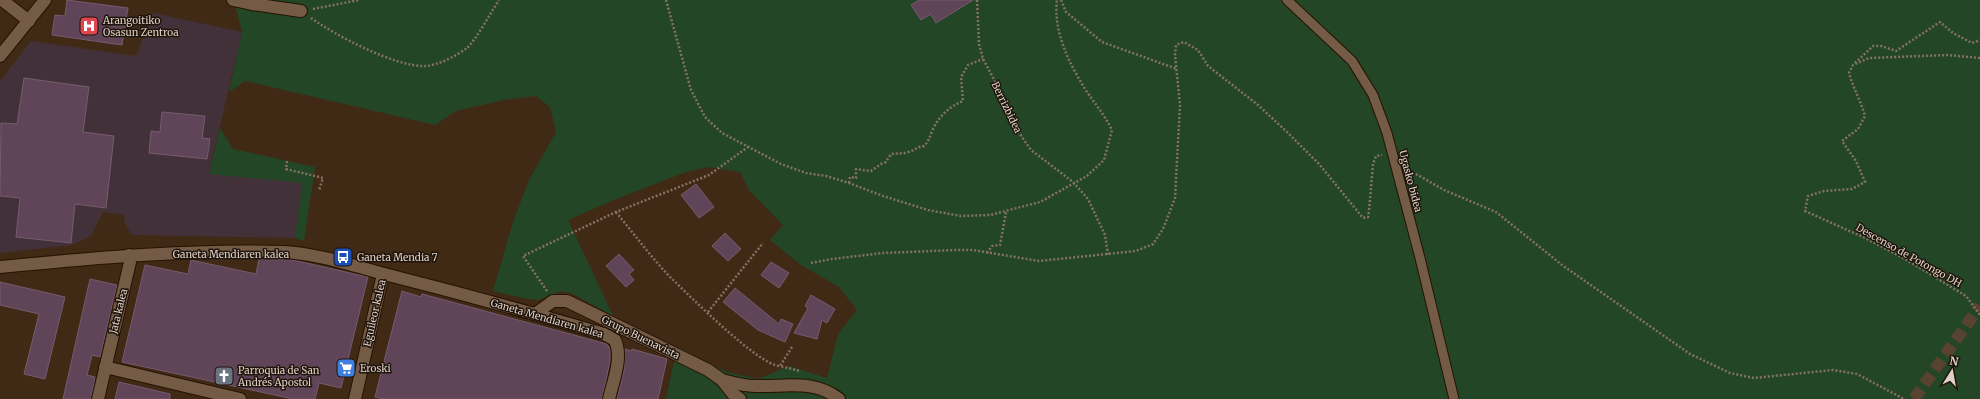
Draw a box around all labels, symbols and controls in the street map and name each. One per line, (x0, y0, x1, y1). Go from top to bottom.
place label: Arangoitiko Osasun Zentroa (102, 14, 179, 39)
hospital icon: Arangoitiko Osasun Zentroa (78, 15, 100, 37)
street label: Berrizbidea (989, 79, 1025, 136)
street label: Ugasko bidea (1396, 149, 1425, 214)
street label: Descenso de Potongo DH (1853, 221, 1964, 290)
bus stop icon: Ganeta Mendia 7 (332, 246, 354, 268)
street label: Ganeta Mendiaren kalea (173, 248, 290, 261)
place label: Ganeta Mendia 7 (357, 251, 438, 264)
street label: Eguileor kalea (360, 278, 389, 348)
street label: Jata kalea (106, 287, 130, 336)
street label: Ganeta Mendiaren kalea (489, 296, 605, 341)
street label: Grupo Buenavista (599, 313, 683, 362)
north arrow (1932, 351, 1972, 391)
text: N (1948, 353, 1960, 369)
supermarket icon: Eroski (335, 357, 357, 379)
place label: Eroski (360, 362, 391, 375)
place label: Parroquia de San Andrés Apostol (237, 364, 320, 389)
church icon: Parroquia de San Andrés Apostol (213, 365, 235, 387)

